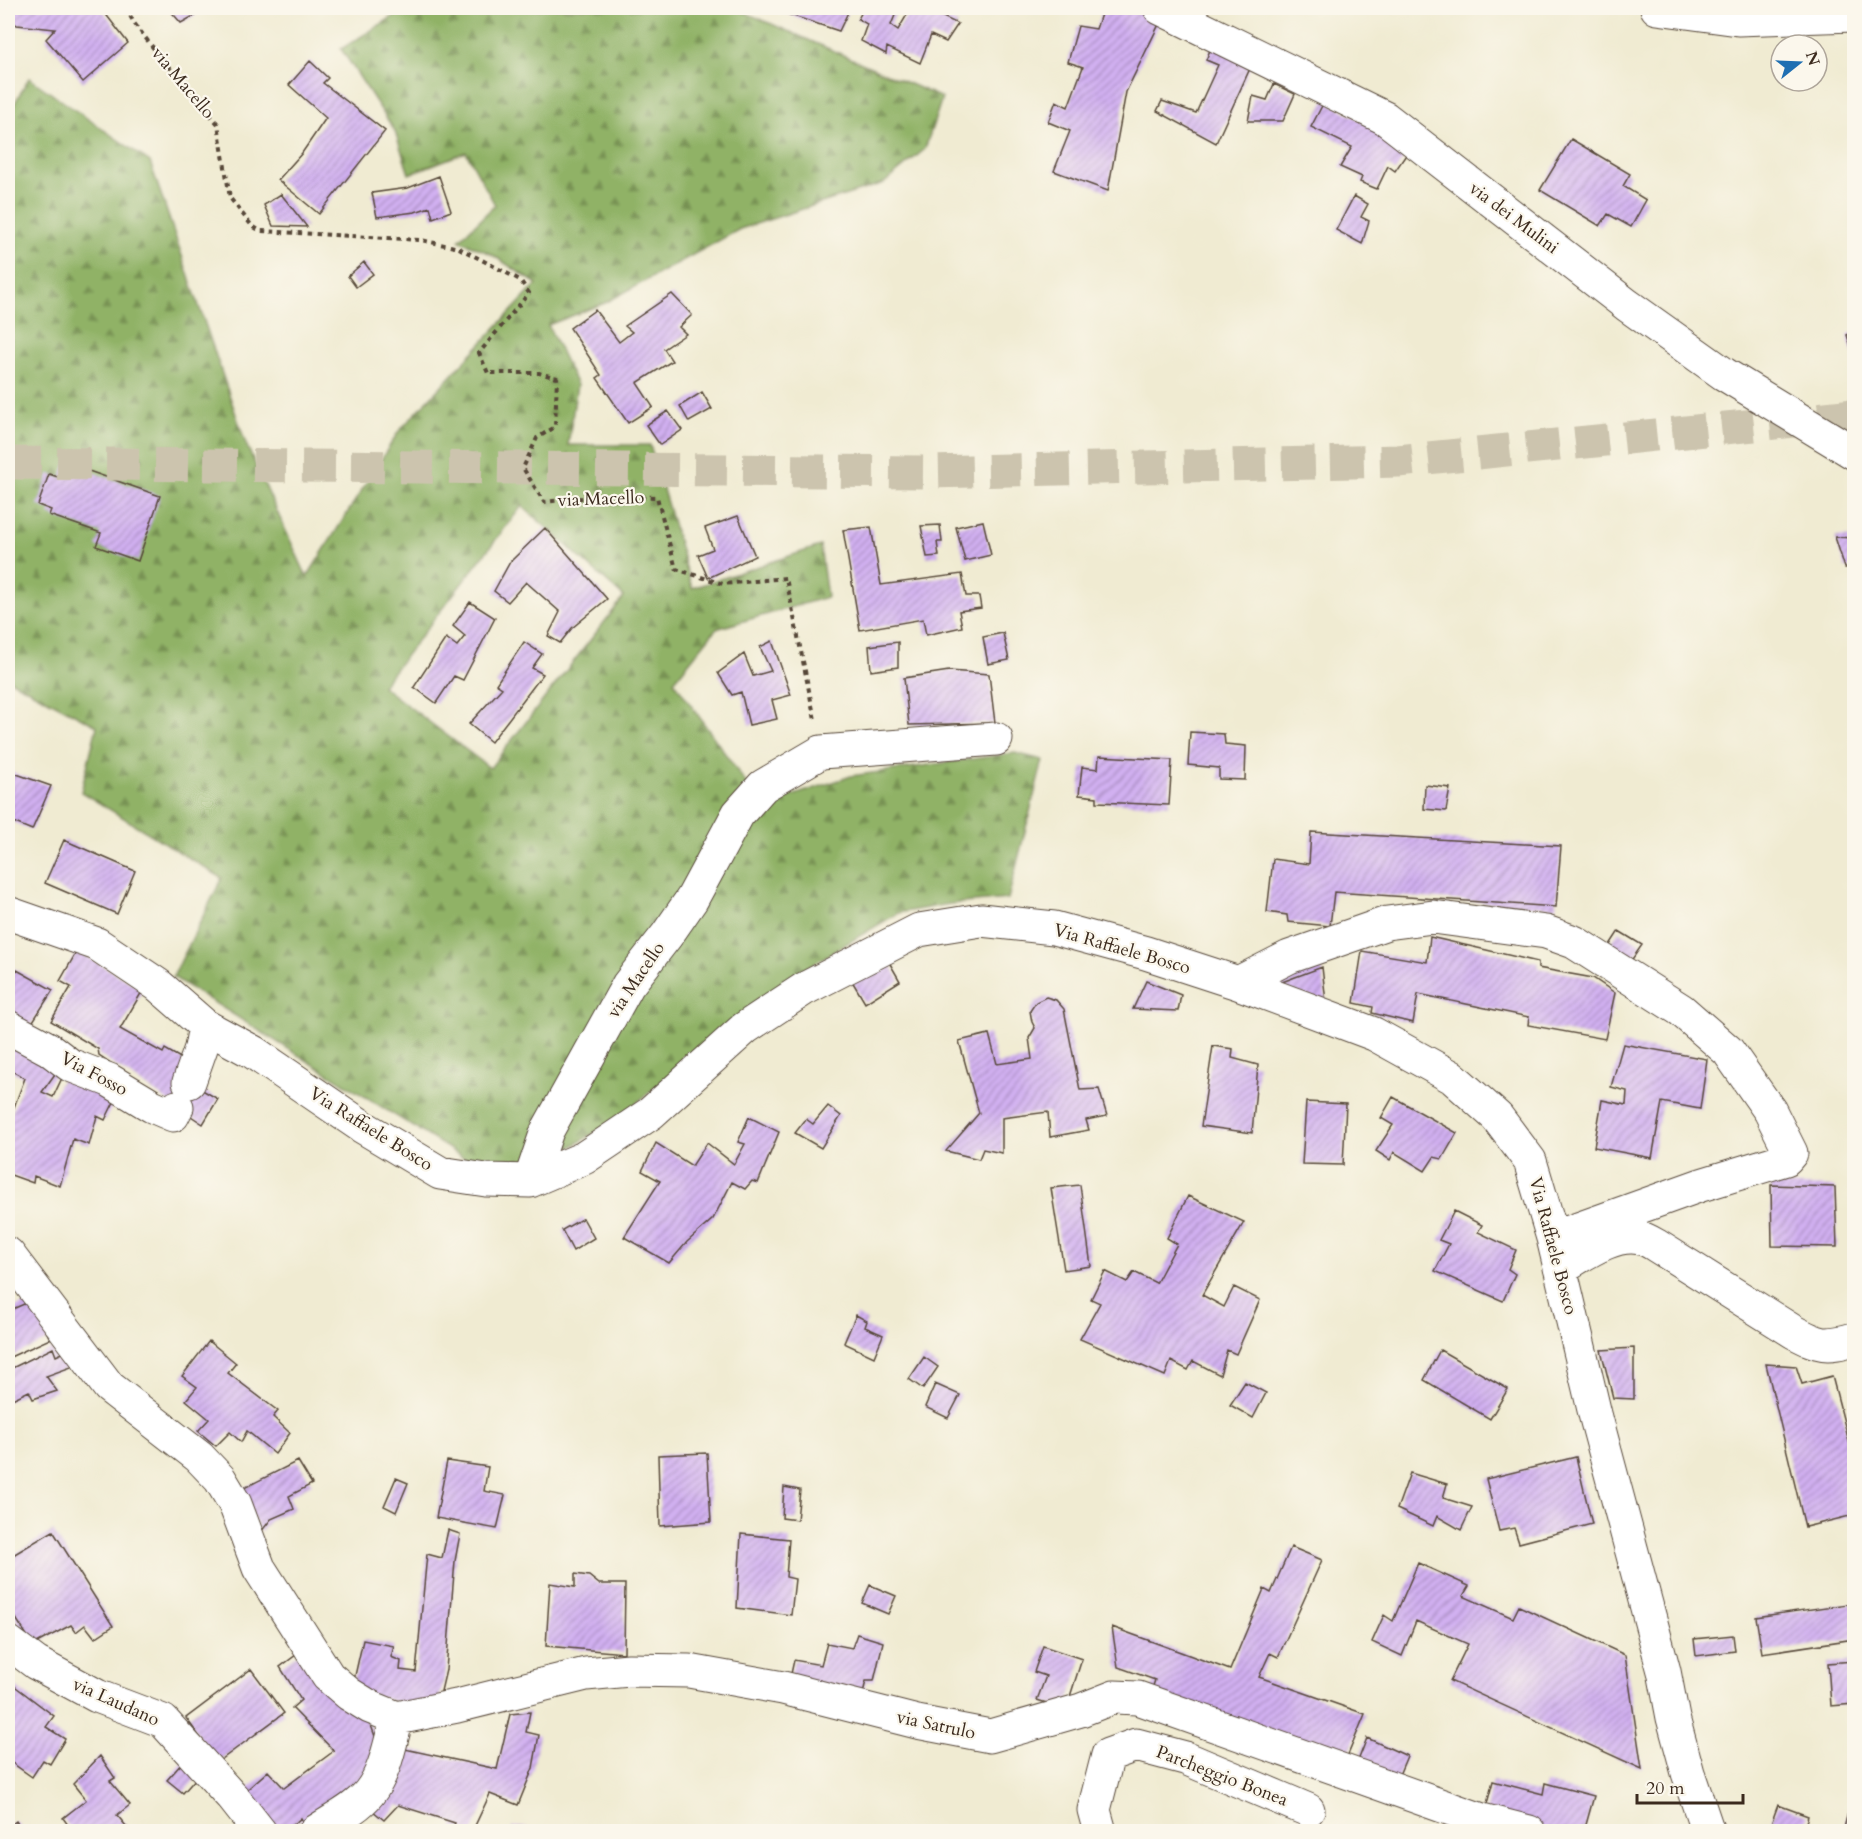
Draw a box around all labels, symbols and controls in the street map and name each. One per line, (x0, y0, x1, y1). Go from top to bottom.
north arrow (1769, 33, 1829, 93)
street label: via Macello (146, 42, 221, 124)
text: N (1800, 49, 1825, 69)
street label: via dei Mulini (1464, 176, 1564, 260)
street label: via Macello (557, 485, 645, 513)
street label: Via Raffaele Bosco (1051, 917, 1194, 981)
street label: via Macello (601, 937, 671, 1023)
street label: Via Fosso (56, 1046, 132, 1102)
street label: Via Raffaele Bosco (304, 1081, 438, 1177)
street label: Via Raffaele Bosco (1523, 1174, 1583, 1318)
street label: via Laudano (69, 1672, 164, 1732)
street label: via Satrulo (894, 1704, 978, 1746)
street label: Parcheggio Bonea (1153, 1739, 1292, 1813)
scale bar (1637, 1767, 1744, 1805)
text: 20 m (1646, 1776, 1685, 1801)

